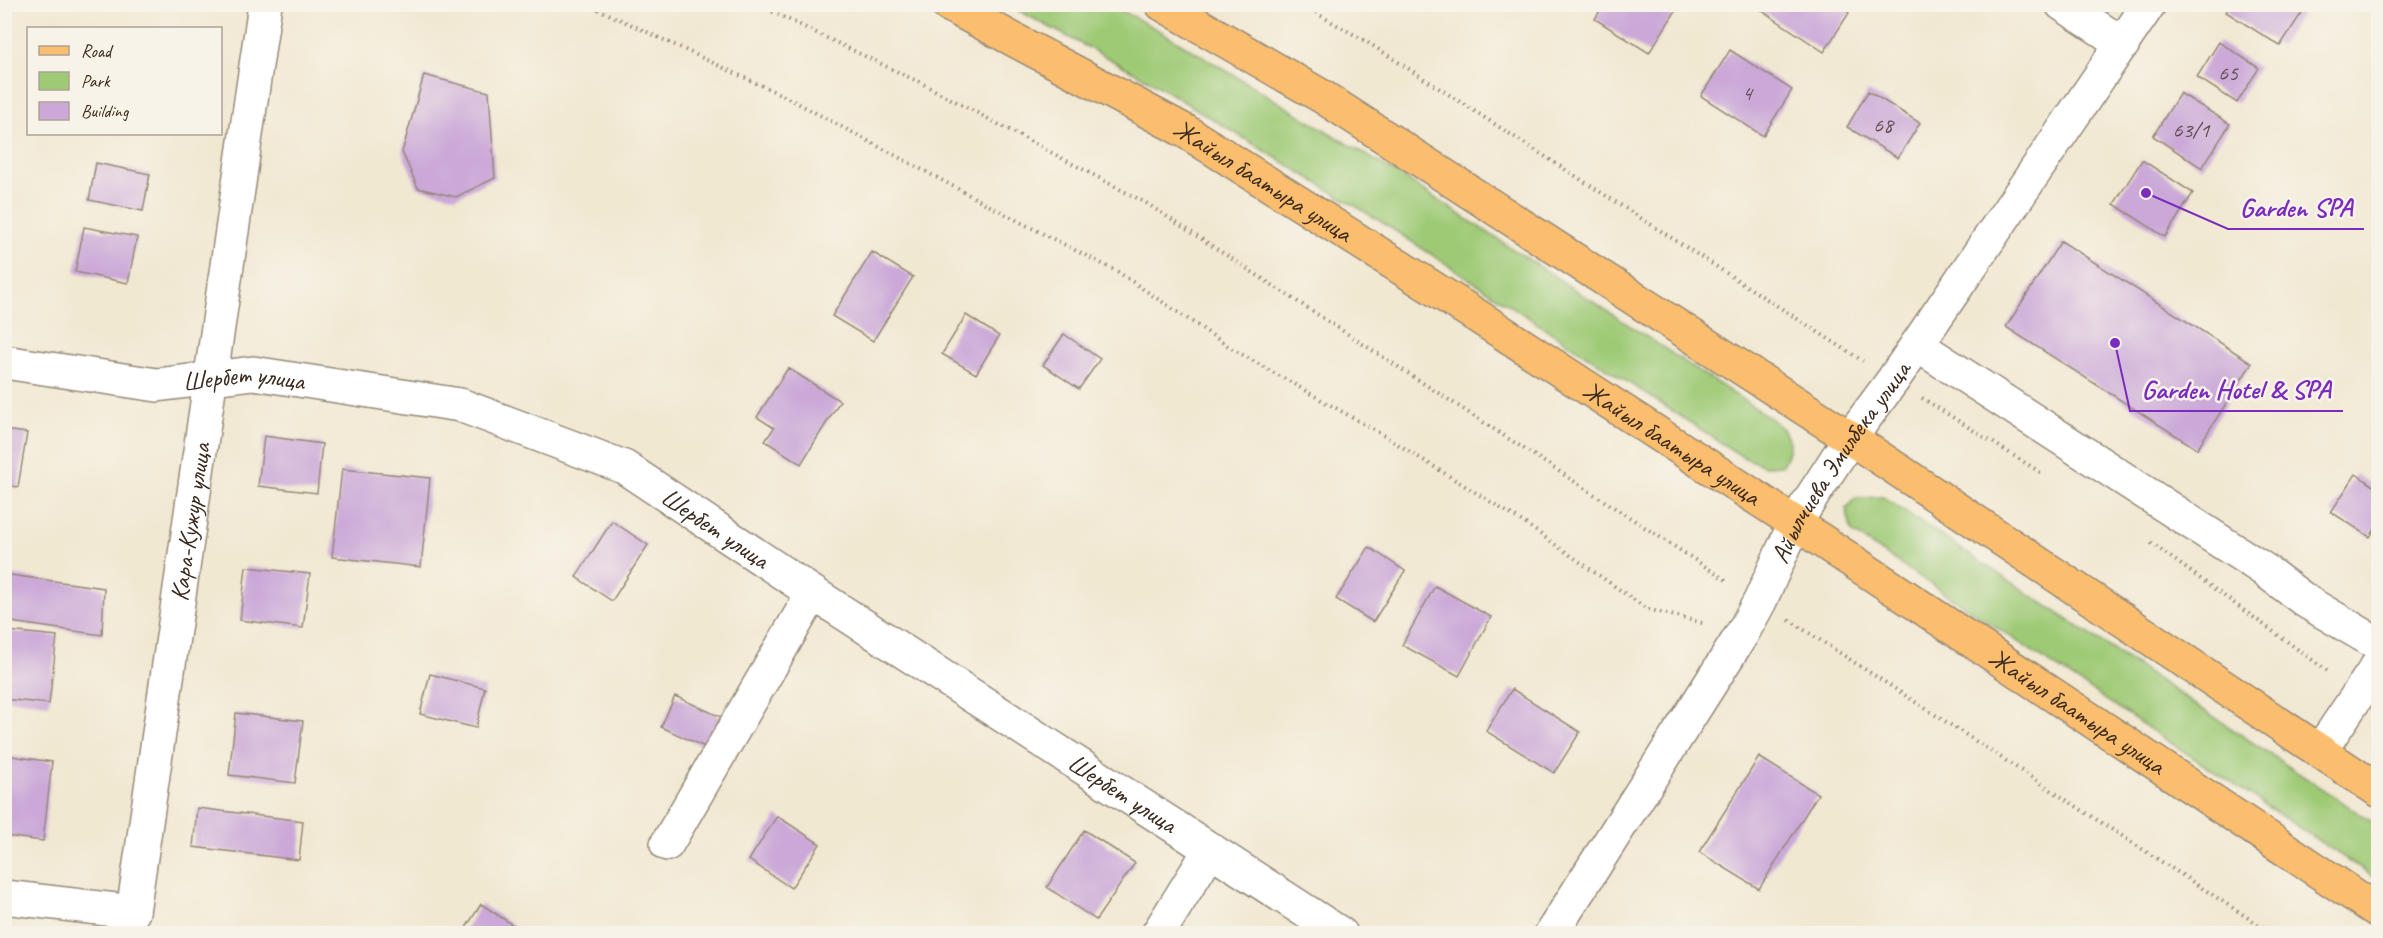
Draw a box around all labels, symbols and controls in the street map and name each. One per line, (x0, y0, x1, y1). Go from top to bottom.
legend (27, 27, 222, 135)
text: Road (81, 40, 114, 62)
house number: 65 (2218, 59, 2239, 87)
text: Park (81, 70, 111, 92)
house number: 4 (1742, 79, 1754, 107)
text: Building (81, 100, 130, 122)
house number: 68 (1873, 111, 1895, 139)
street label: Жайыл баатыра улица (1167, 112, 1360, 250)
house number: 63/1 (2173, 116, 2211, 144)
callout: Garden SPA (2228, 184, 2364, 229)
text: Garden SPA (2240, 190, 2355, 224)
street label: Айылчиева Эмилбека улица (1763, 353, 1919, 568)
street label: Шербет улица (181, 356, 308, 398)
callout: Garden Hotel & SPA (2130, 366, 2343, 411)
text: Garden Hotel & SPA (2141, 372, 2333, 406)
street label: Жайыл баатыра улица (1577, 373, 1768, 514)
street label: Кара-Кужур улица (162, 439, 218, 603)
street label: Шербет улица (655, 480, 777, 577)
street label: Жайыл баатыра улица (1983, 640, 2173, 782)
street label: Шербет улица (1062, 746, 1185, 841)

